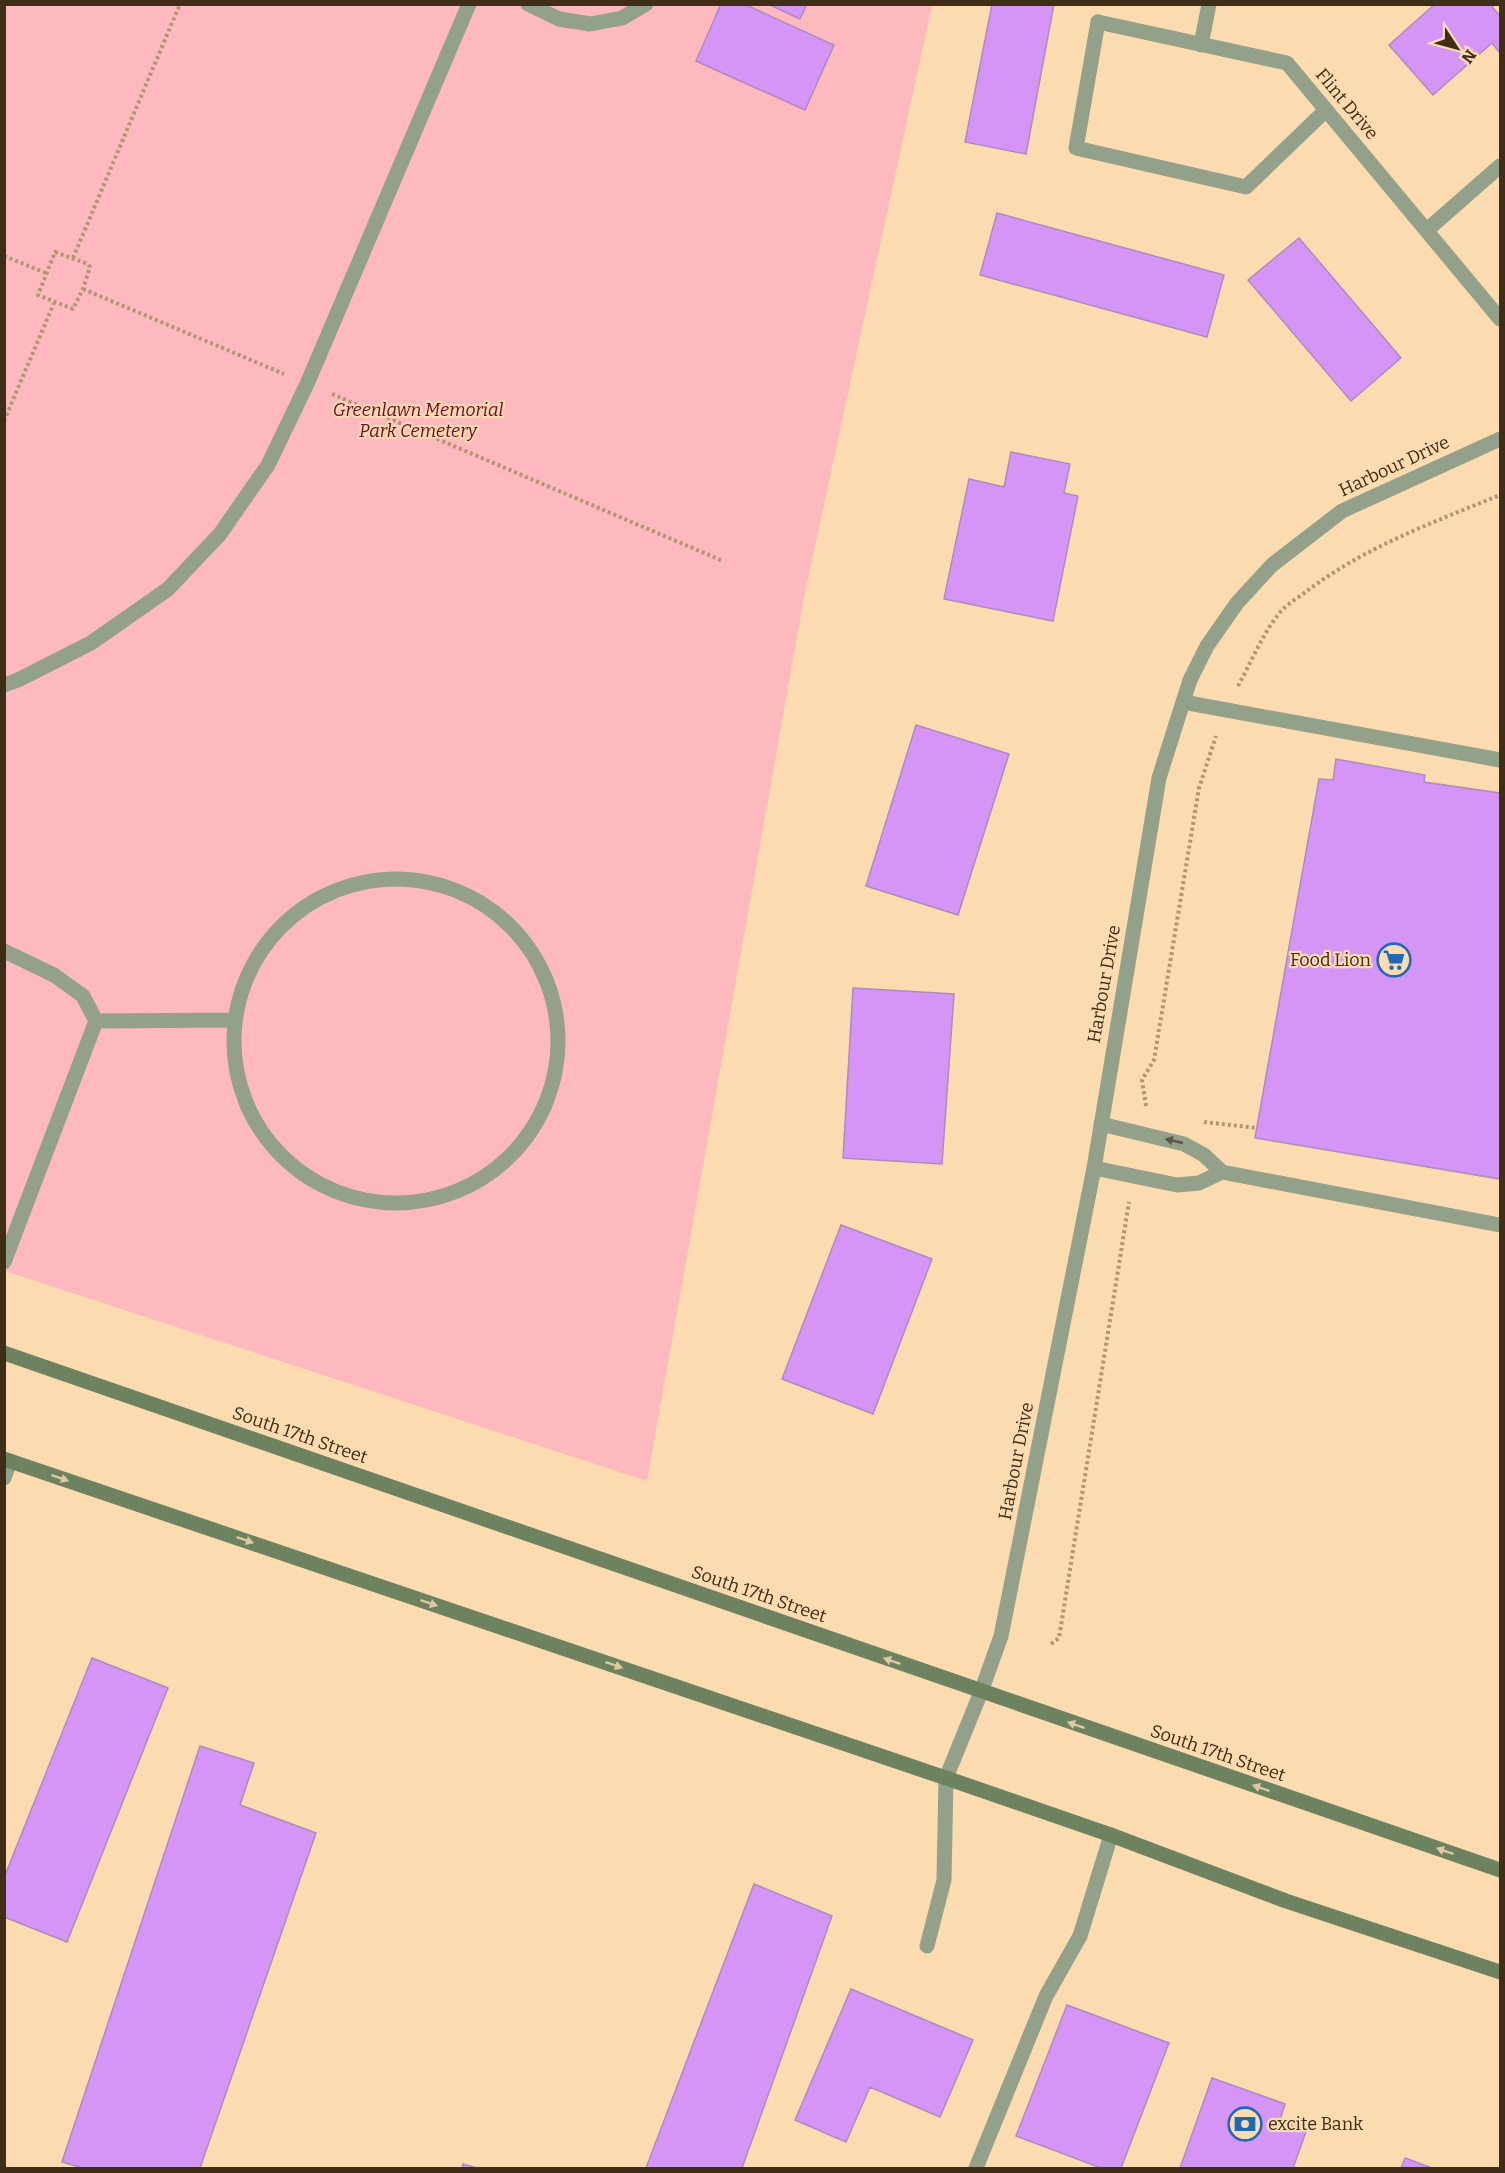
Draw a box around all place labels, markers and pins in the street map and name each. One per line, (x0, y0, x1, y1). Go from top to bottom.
supermarket icon: Food Lion (1376, 942, 1412, 978)
place label: Food Lion (1290, 949, 1372, 971)
bank icon: excite Bank (1227, 2106, 1263, 2142)
place label: excite Bank (1268, 2113, 1364, 2135)

